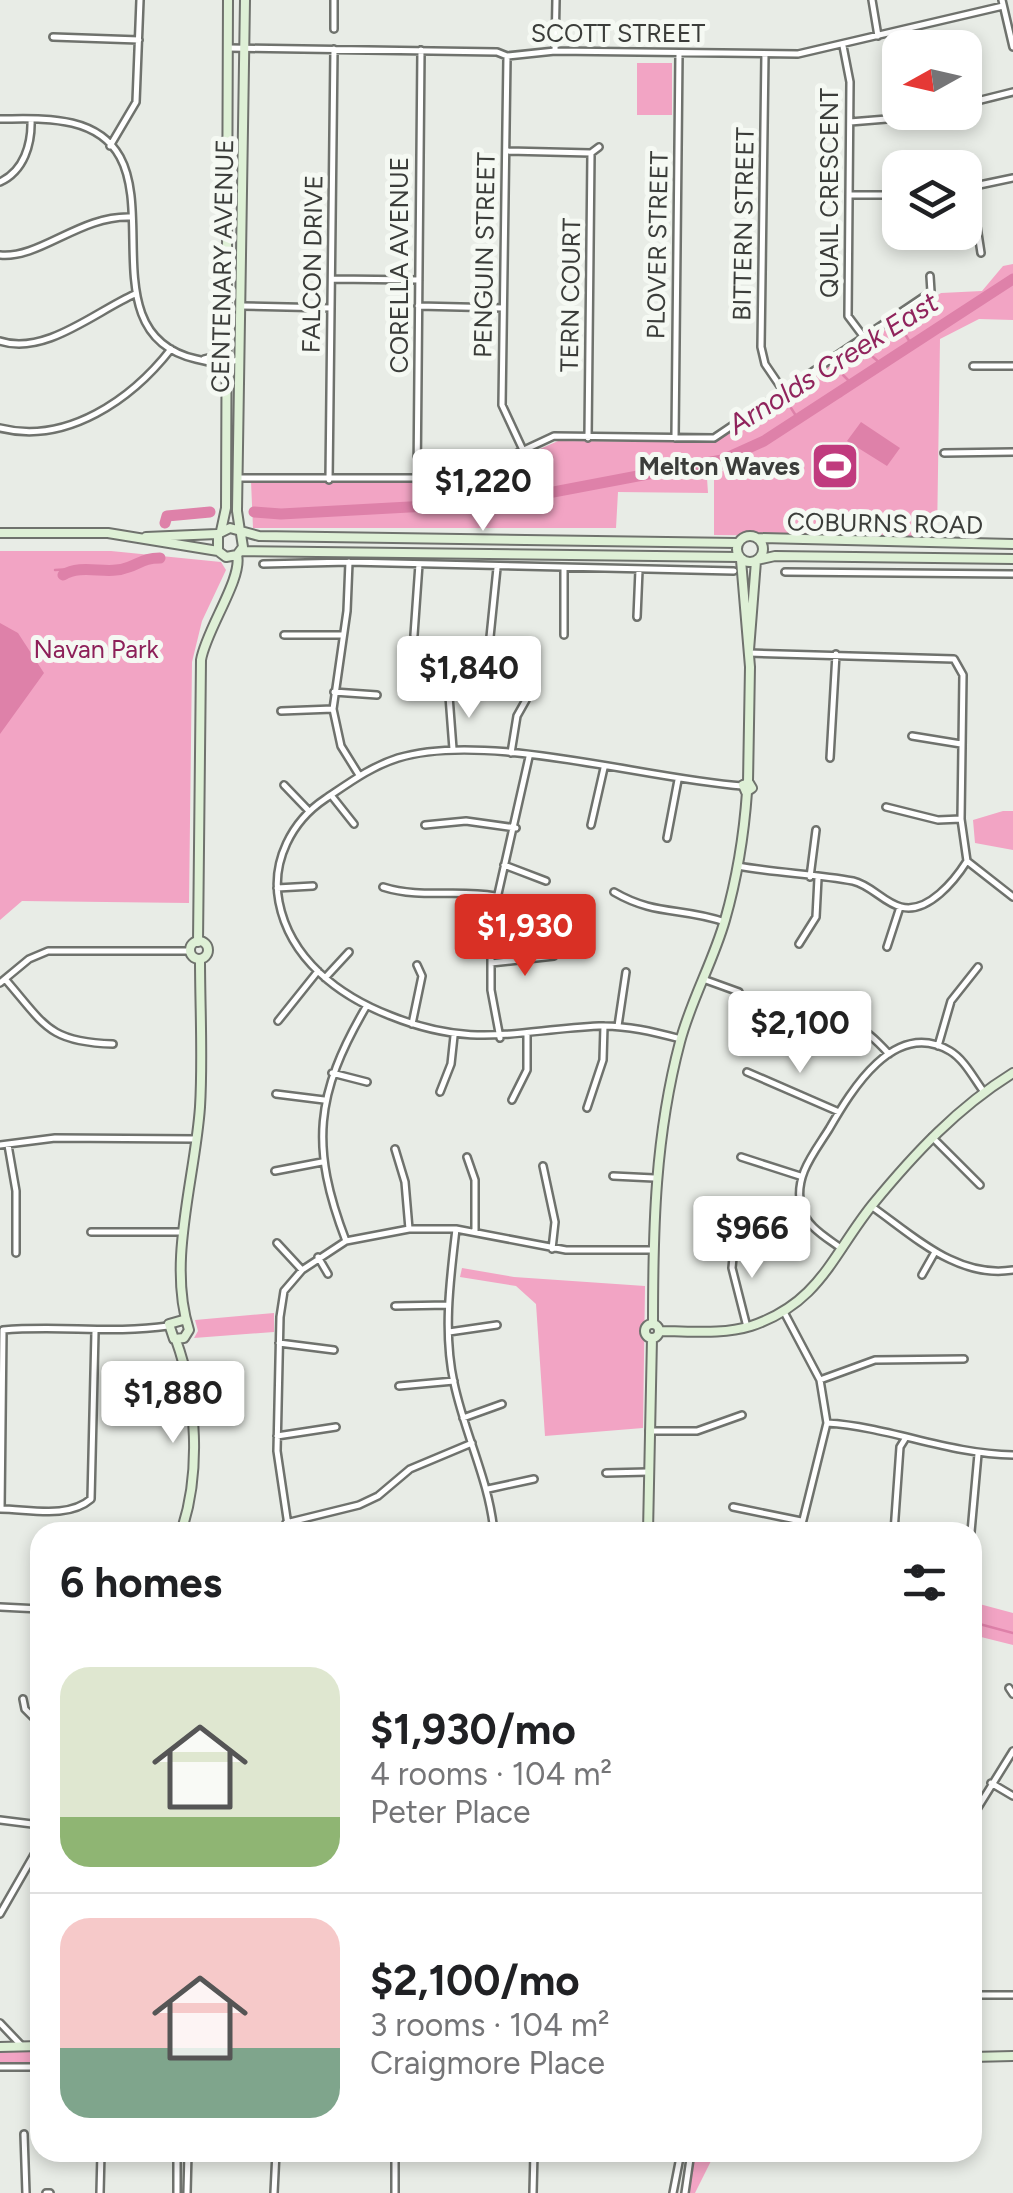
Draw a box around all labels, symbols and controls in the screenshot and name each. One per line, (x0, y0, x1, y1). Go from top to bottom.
street label: SCOTT STREET (531, 18, 705, 48)
north arrow (882, 30, 982, 130)
map controls (882, 30, 982, 250)
street label: QUAIL CRESCENT (814, 88, 844, 298)
street label: BITTERN STREET (726, 127, 760, 321)
street label: CENTENARY AVENUE (205, 139, 239, 393)
street label: PLOVER STREET (640, 150, 674, 339)
button: layers (882, 150, 982, 250)
street label: PENGUIN STREET (467, 152, 501, 358)
street label: CORELLA AVENUE (384, 157, 414, 373)
street label: FALCON DRIVE (295, 175, 329, 353)
street label: TERN COURT (554, 217, 586, 372)
water label: Arnolds Creek East (721, 285, 944, 442)
sports icon: Melton Waves (809, 440, 861, 492)
pin: $1,220 (402, 449, 564, 534)
place label: Melton Waves (639, 451, 800, 481)
text: $1,220 (434, 462, 532, 500)
street label: COBURNS ROAD (787, 506, 983, 540)
park label: Navan Park (33, 634, 159, 664)
pin: $1,840 (388, 636, 550, 721)
text: $1,840 (419, 649, 519, 687)
pin: $1,930 (444, 894, 606, 979)
text: $1,930 (477, 907, 573, 945)
pin: $2,100 (719, 991, 881, 1076)
text: $2,100 (750, 1004, 850, 1042)
pin: $966 (693, 1196, 811, 1281)
text: $966 (715, 1209, 789, 1247)
pin: $1,880 (92, 1361, 254, 1446)
text: $1,880 (123, 1374, 223, 1412)
icon: filters (897, 1555, 952, 1610)
text: 6 homes (60, 1557, 222, 1608)
text: $1,930/mo (370, 1704, 576, 1755)
icon: home (140, 1707, 260, 1827)
text: 4 rooms · 104 m² (370, 1755, 612, 1793)
text: Peter Place (370, 1793, 531, 1831)
text: $2,100/mo (370, 1955, 580, 2006)
icon: home (140, 1958, 260, 2078)
text: 3 rooms · 104 m² (370, 2006, 610, 2044)
text: Craigmore Place (370, 2044, 605, 2082)

